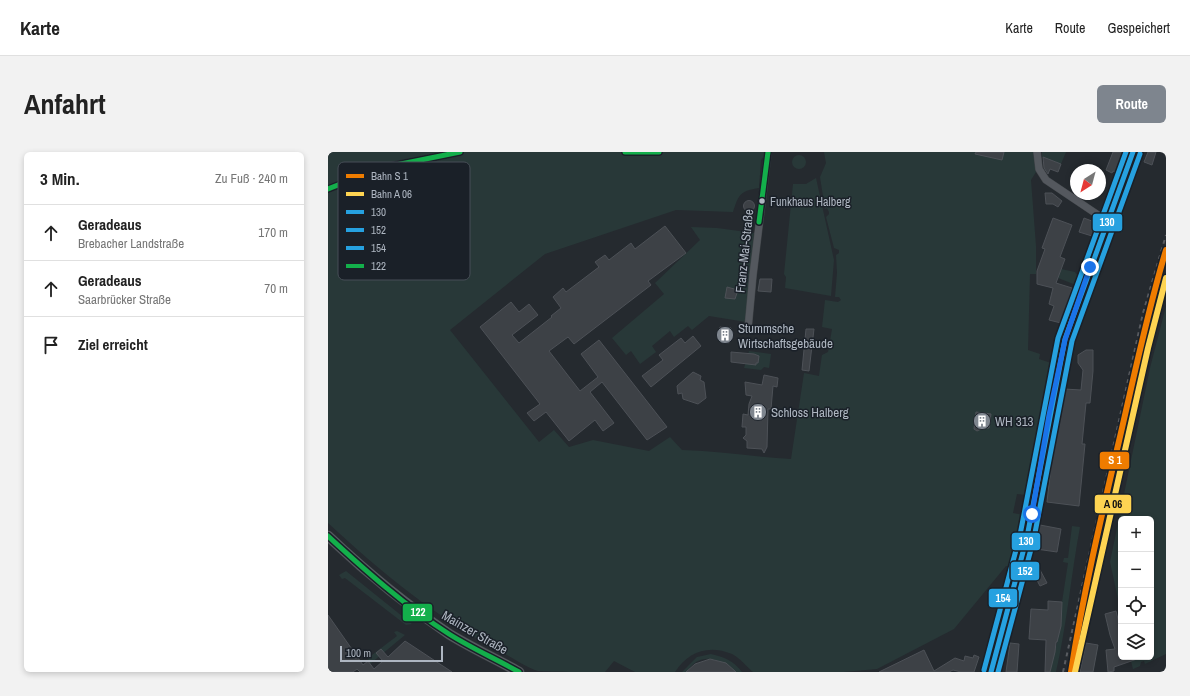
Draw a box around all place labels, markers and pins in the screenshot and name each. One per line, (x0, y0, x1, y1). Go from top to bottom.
place label: Funkhaus Halberg (770, 194, 851, 210)
marker: Funkhaus Halberg (757, 196, 767, 206)
place label: Stummsche Wirtschaftsgebäude (738, 320, 833, 352)
building icon: Stummsche Wirtschaftsgebäude (715, 325, 735, 345)
building icon: Schloss Halberg (748, 402, 768, 422)
place label: Schloss Halberg (771, 404, 849, 421)
building icon: WH 313 (972, 411, 992, 431)
place label: WH 313 (995, 413, 1034, 430)

